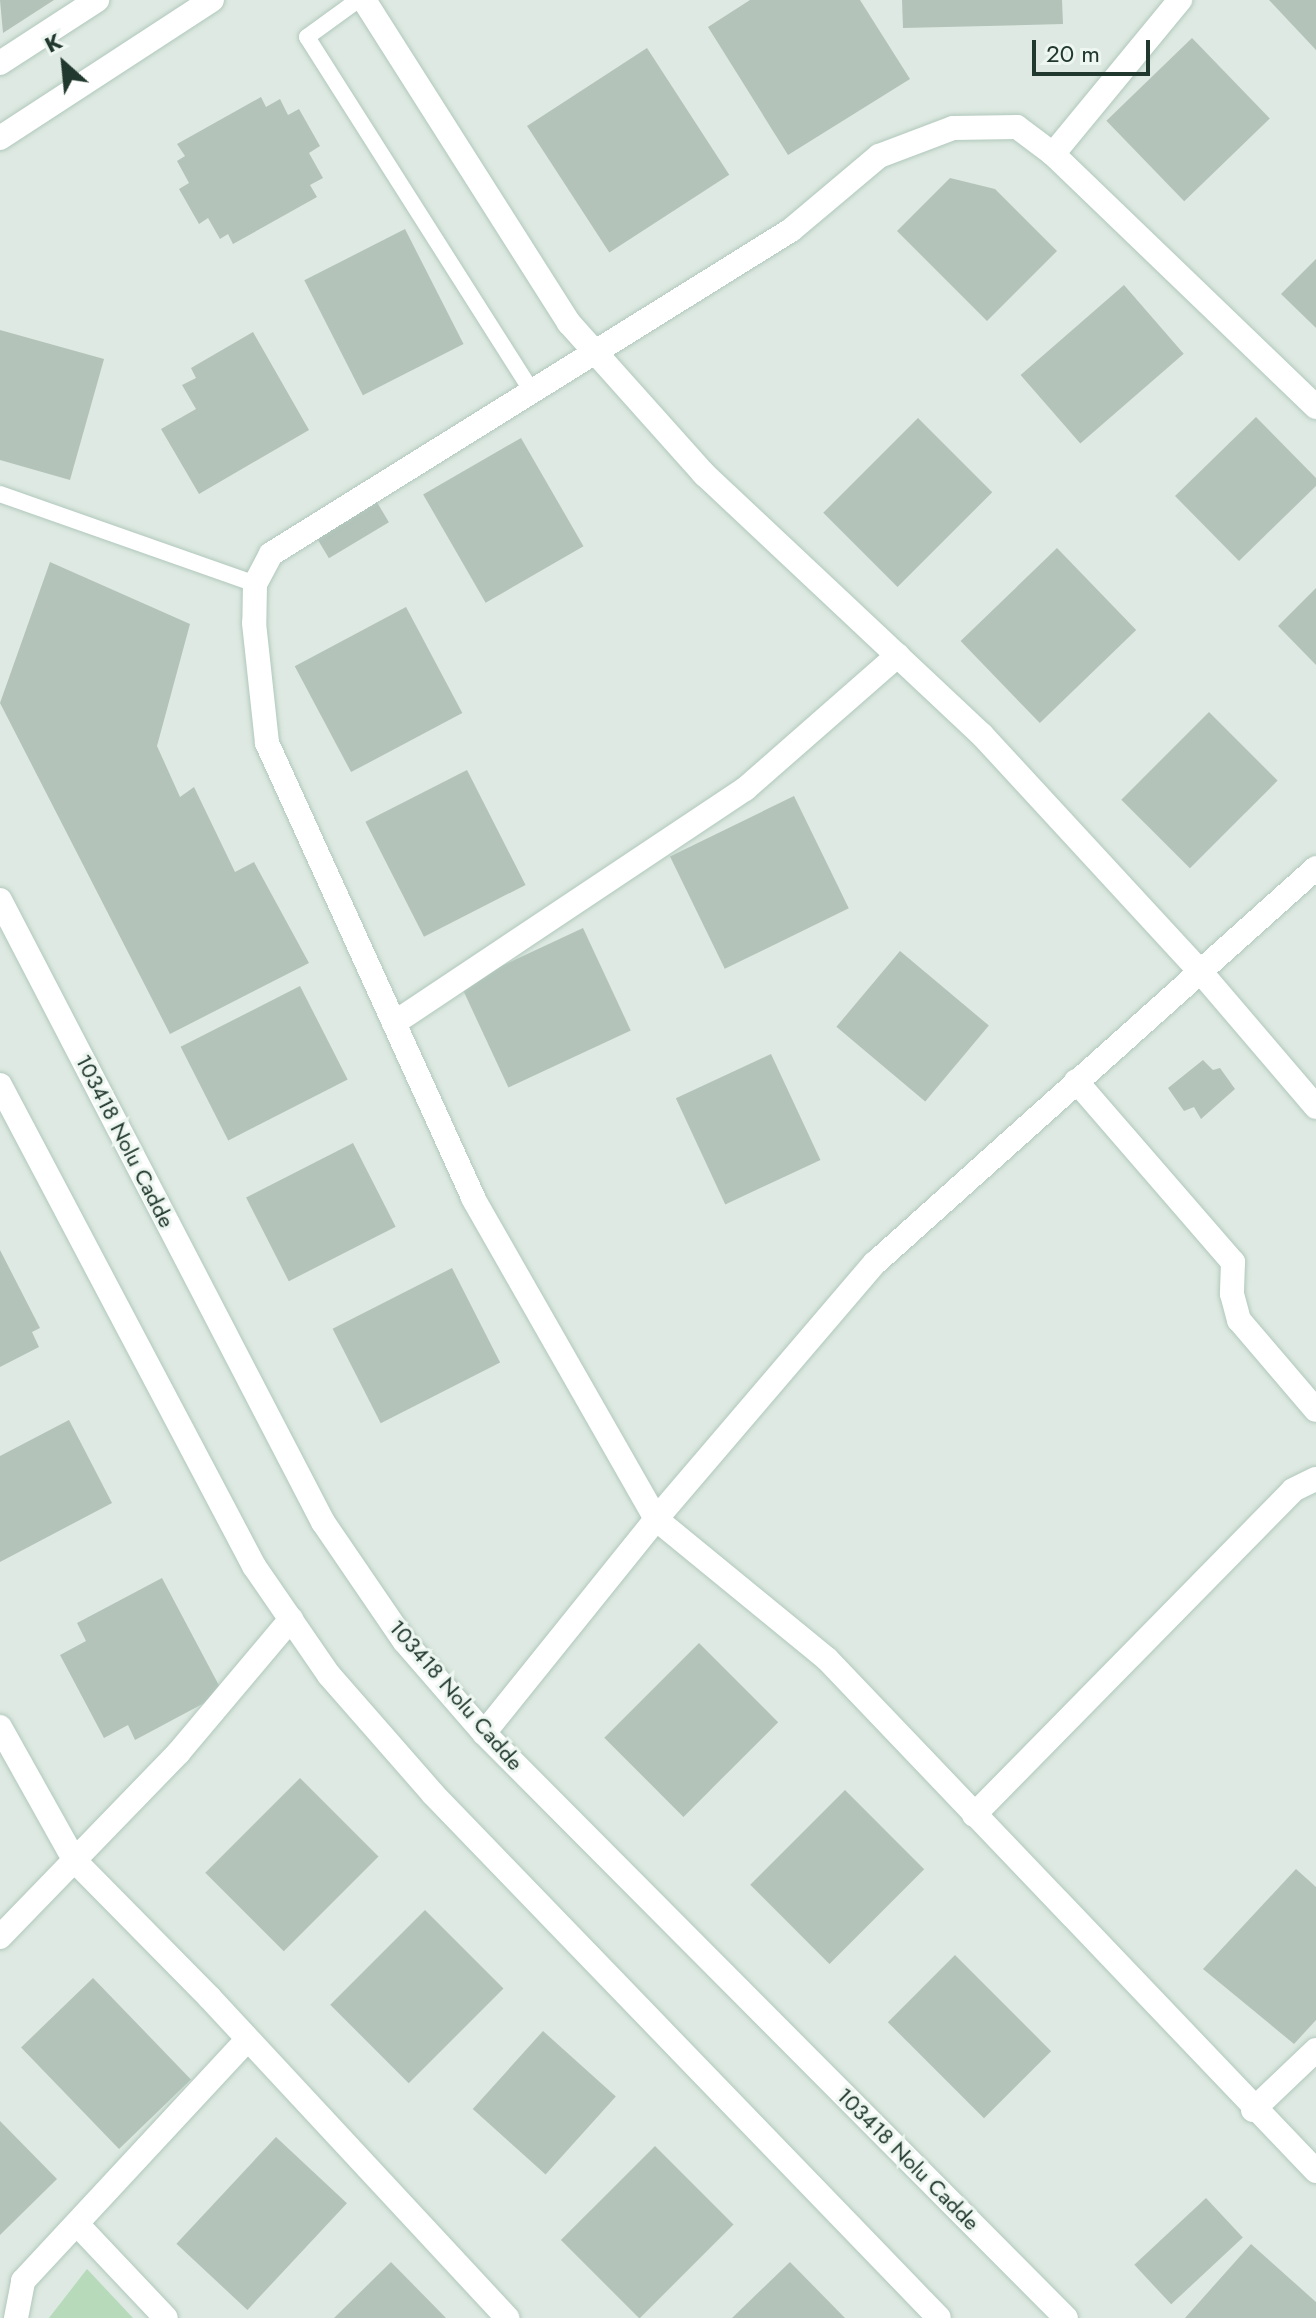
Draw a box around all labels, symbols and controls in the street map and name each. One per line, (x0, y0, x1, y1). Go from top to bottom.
north arrow (24, 24, 104, 104)
scale bar (1036, 24, 1154, 74)
text: K (39, 25, 67, 60)
text: 20 m (1046, 36, 1100, 71)
street label: 103418 Nolu Cadde (70, 1050, 180, 1232)
street label: 103418 Nolu Cadde (383, 1614, 529, 1776)
street label: 103418 Nolu Cadde (831, 2082, 985, 2236)

